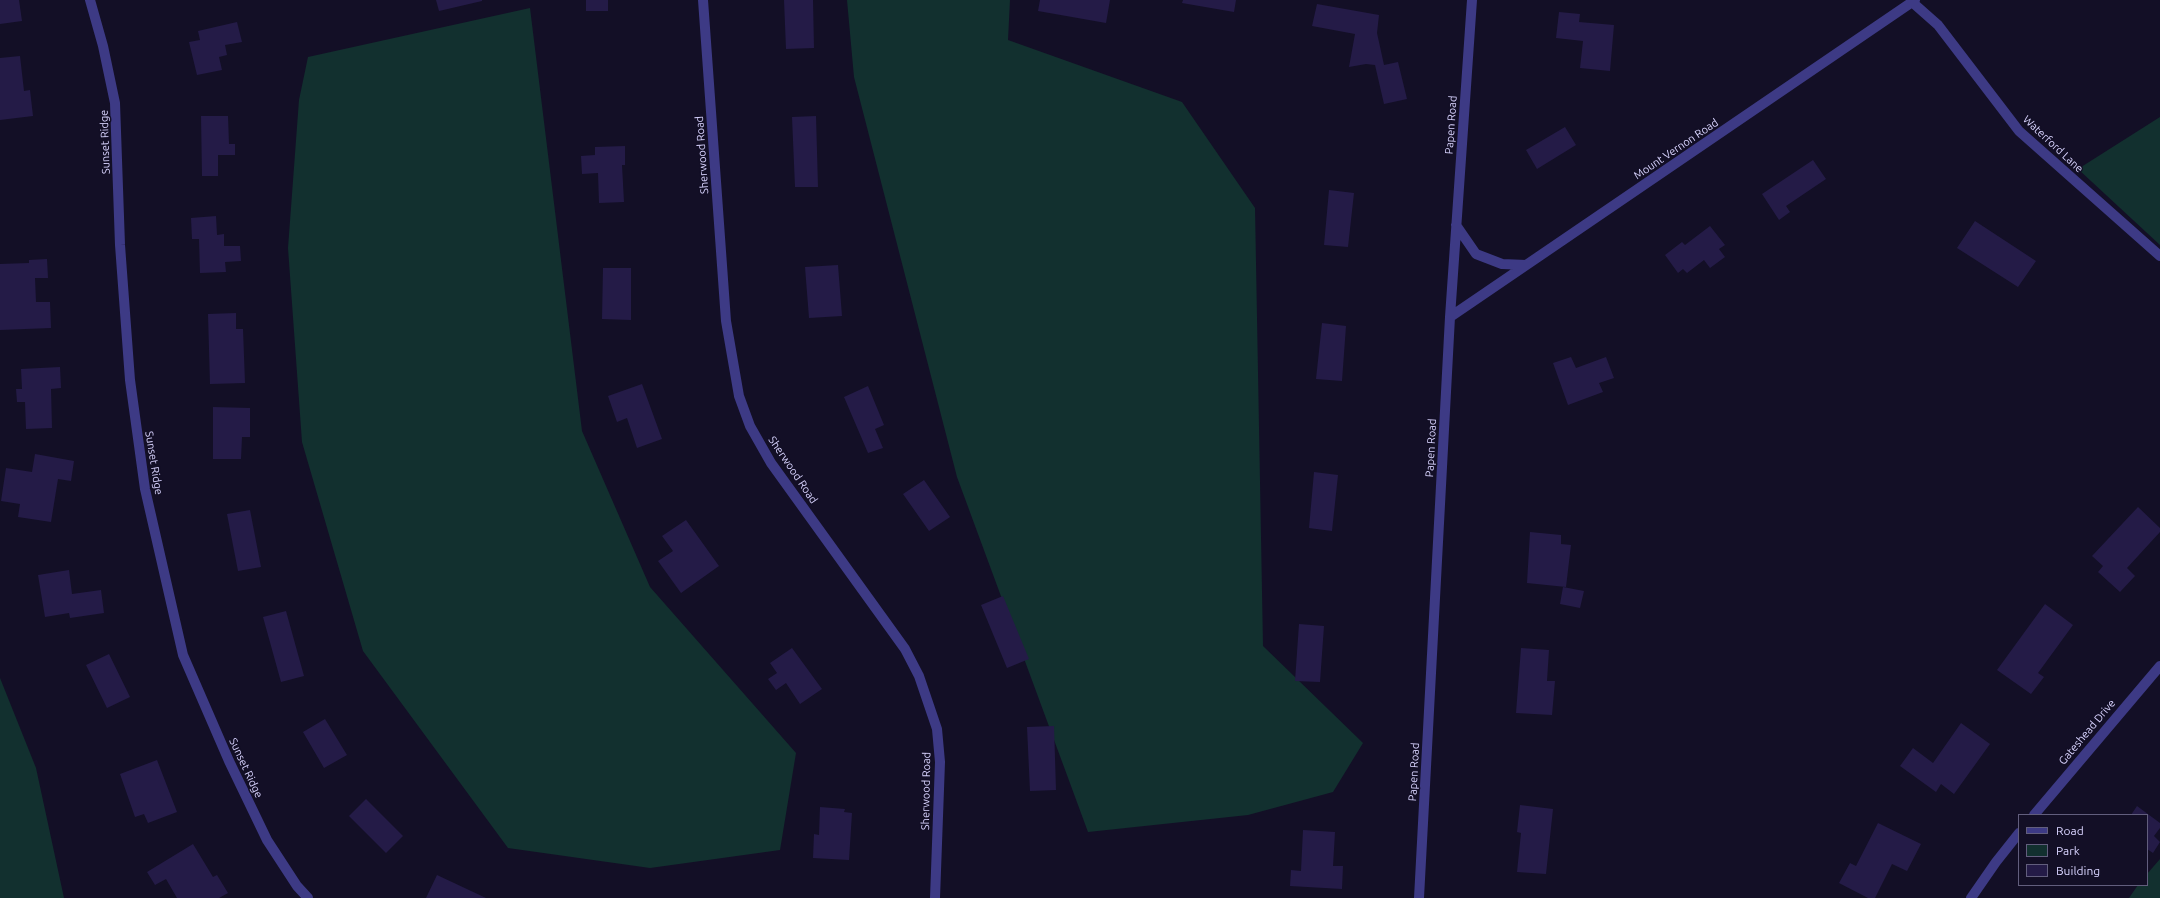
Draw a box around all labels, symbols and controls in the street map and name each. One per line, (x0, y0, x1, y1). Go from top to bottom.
street label: Papen Road (1442, 95, 1460, 155)
street label: Sunset Ridge (97, 110, 113, 174)
street label: Waterford Lane (2020, 113, 2086, 175)
street label: Sherwood Road (693, 116, 711, 194)
street label: Mount Vernon Road (1631, 116, 1721, 182)
street label: Papen Road (1423, 418, 1439, 478)
street label: Sunset Ridge (142, 430, 166, 496)
street label: Sherwood Road (766, 434, 820, 506)
street label: Gateshead Drive (2056, 697, 2118, 767)
street label: Sunset Ridge (226, 736, 266, 800)
street label: Papen Road (1406, 742, 1422, 802)
street label: Sherwood Road (919, 752, 933, 830)
legend (2018, 814, 2148, 886)
text: Road (2056, 824, 2084, 837)
text: Park (2056, 844, 2080, 857)
text: Building (2056, 864, 2100, 877)

